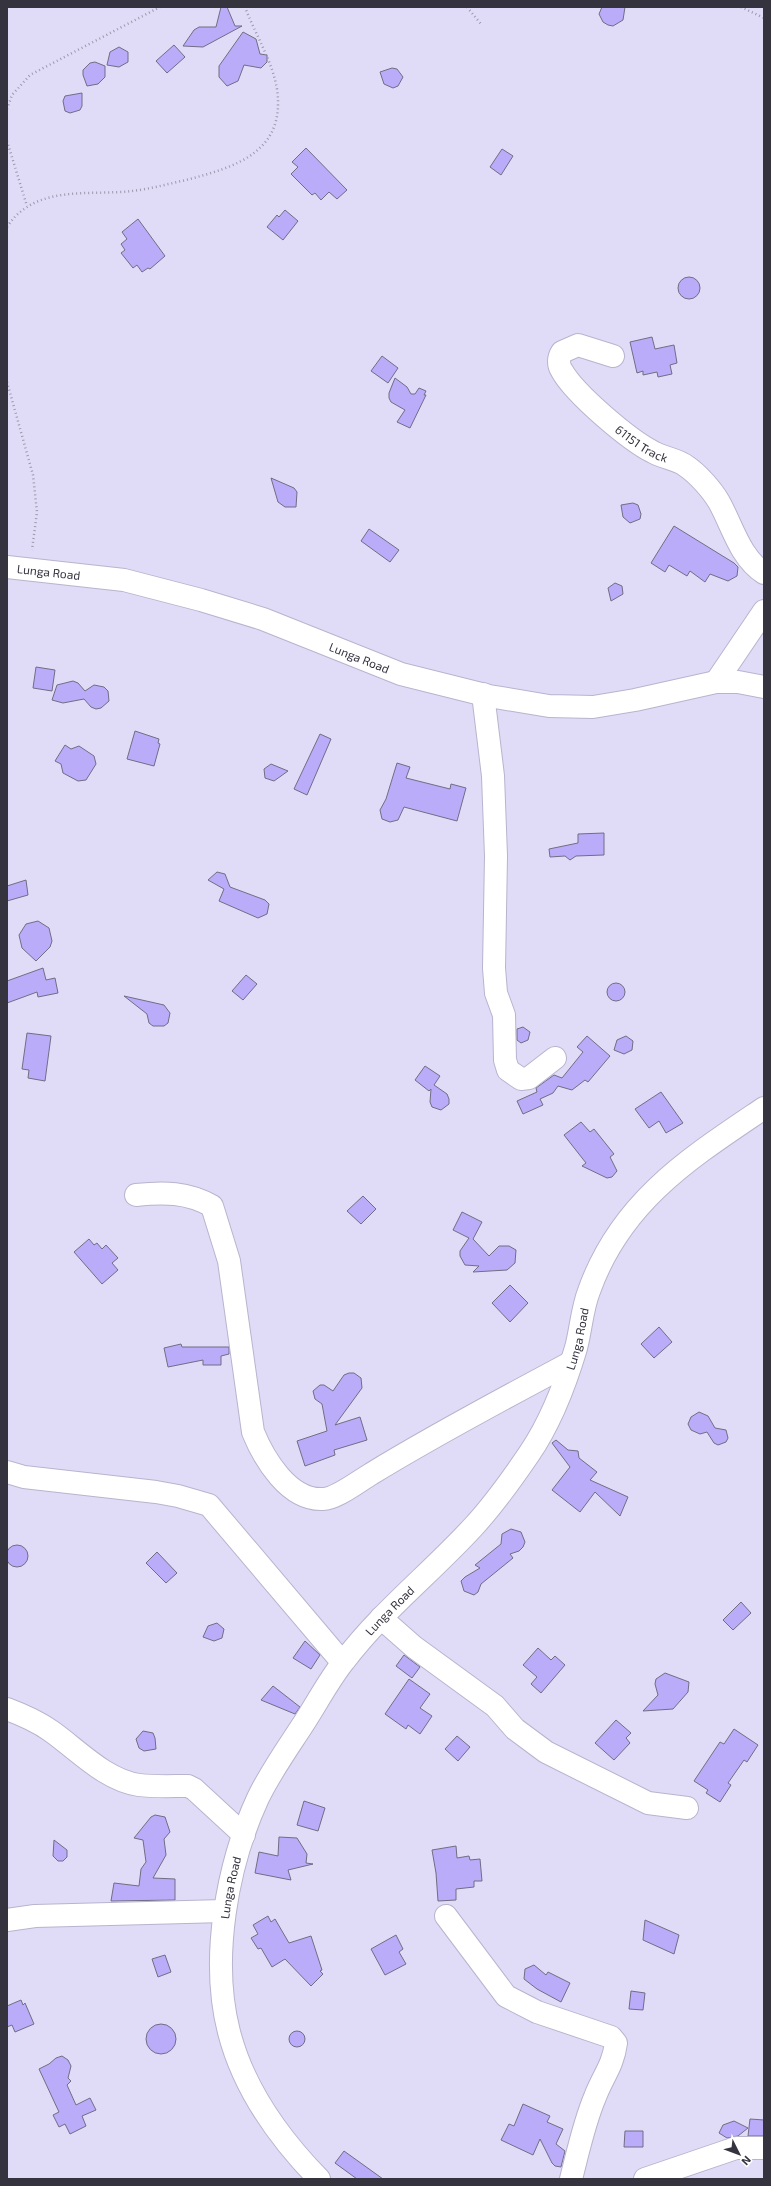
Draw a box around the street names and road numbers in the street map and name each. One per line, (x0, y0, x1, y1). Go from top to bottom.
street label: 61151 Track (613, 422, 670, 465)
street label: Lunga Road (16, 561, 81, 582)
street label: Lunga Road (327, 639, 392, 676)
street label: Lunga Road (563, 1306, 591, 1372)
street label: Lunga Road (362, 1583, 417, 1638)
street label: Lunga Road (217, 1855, 243, 1920)

